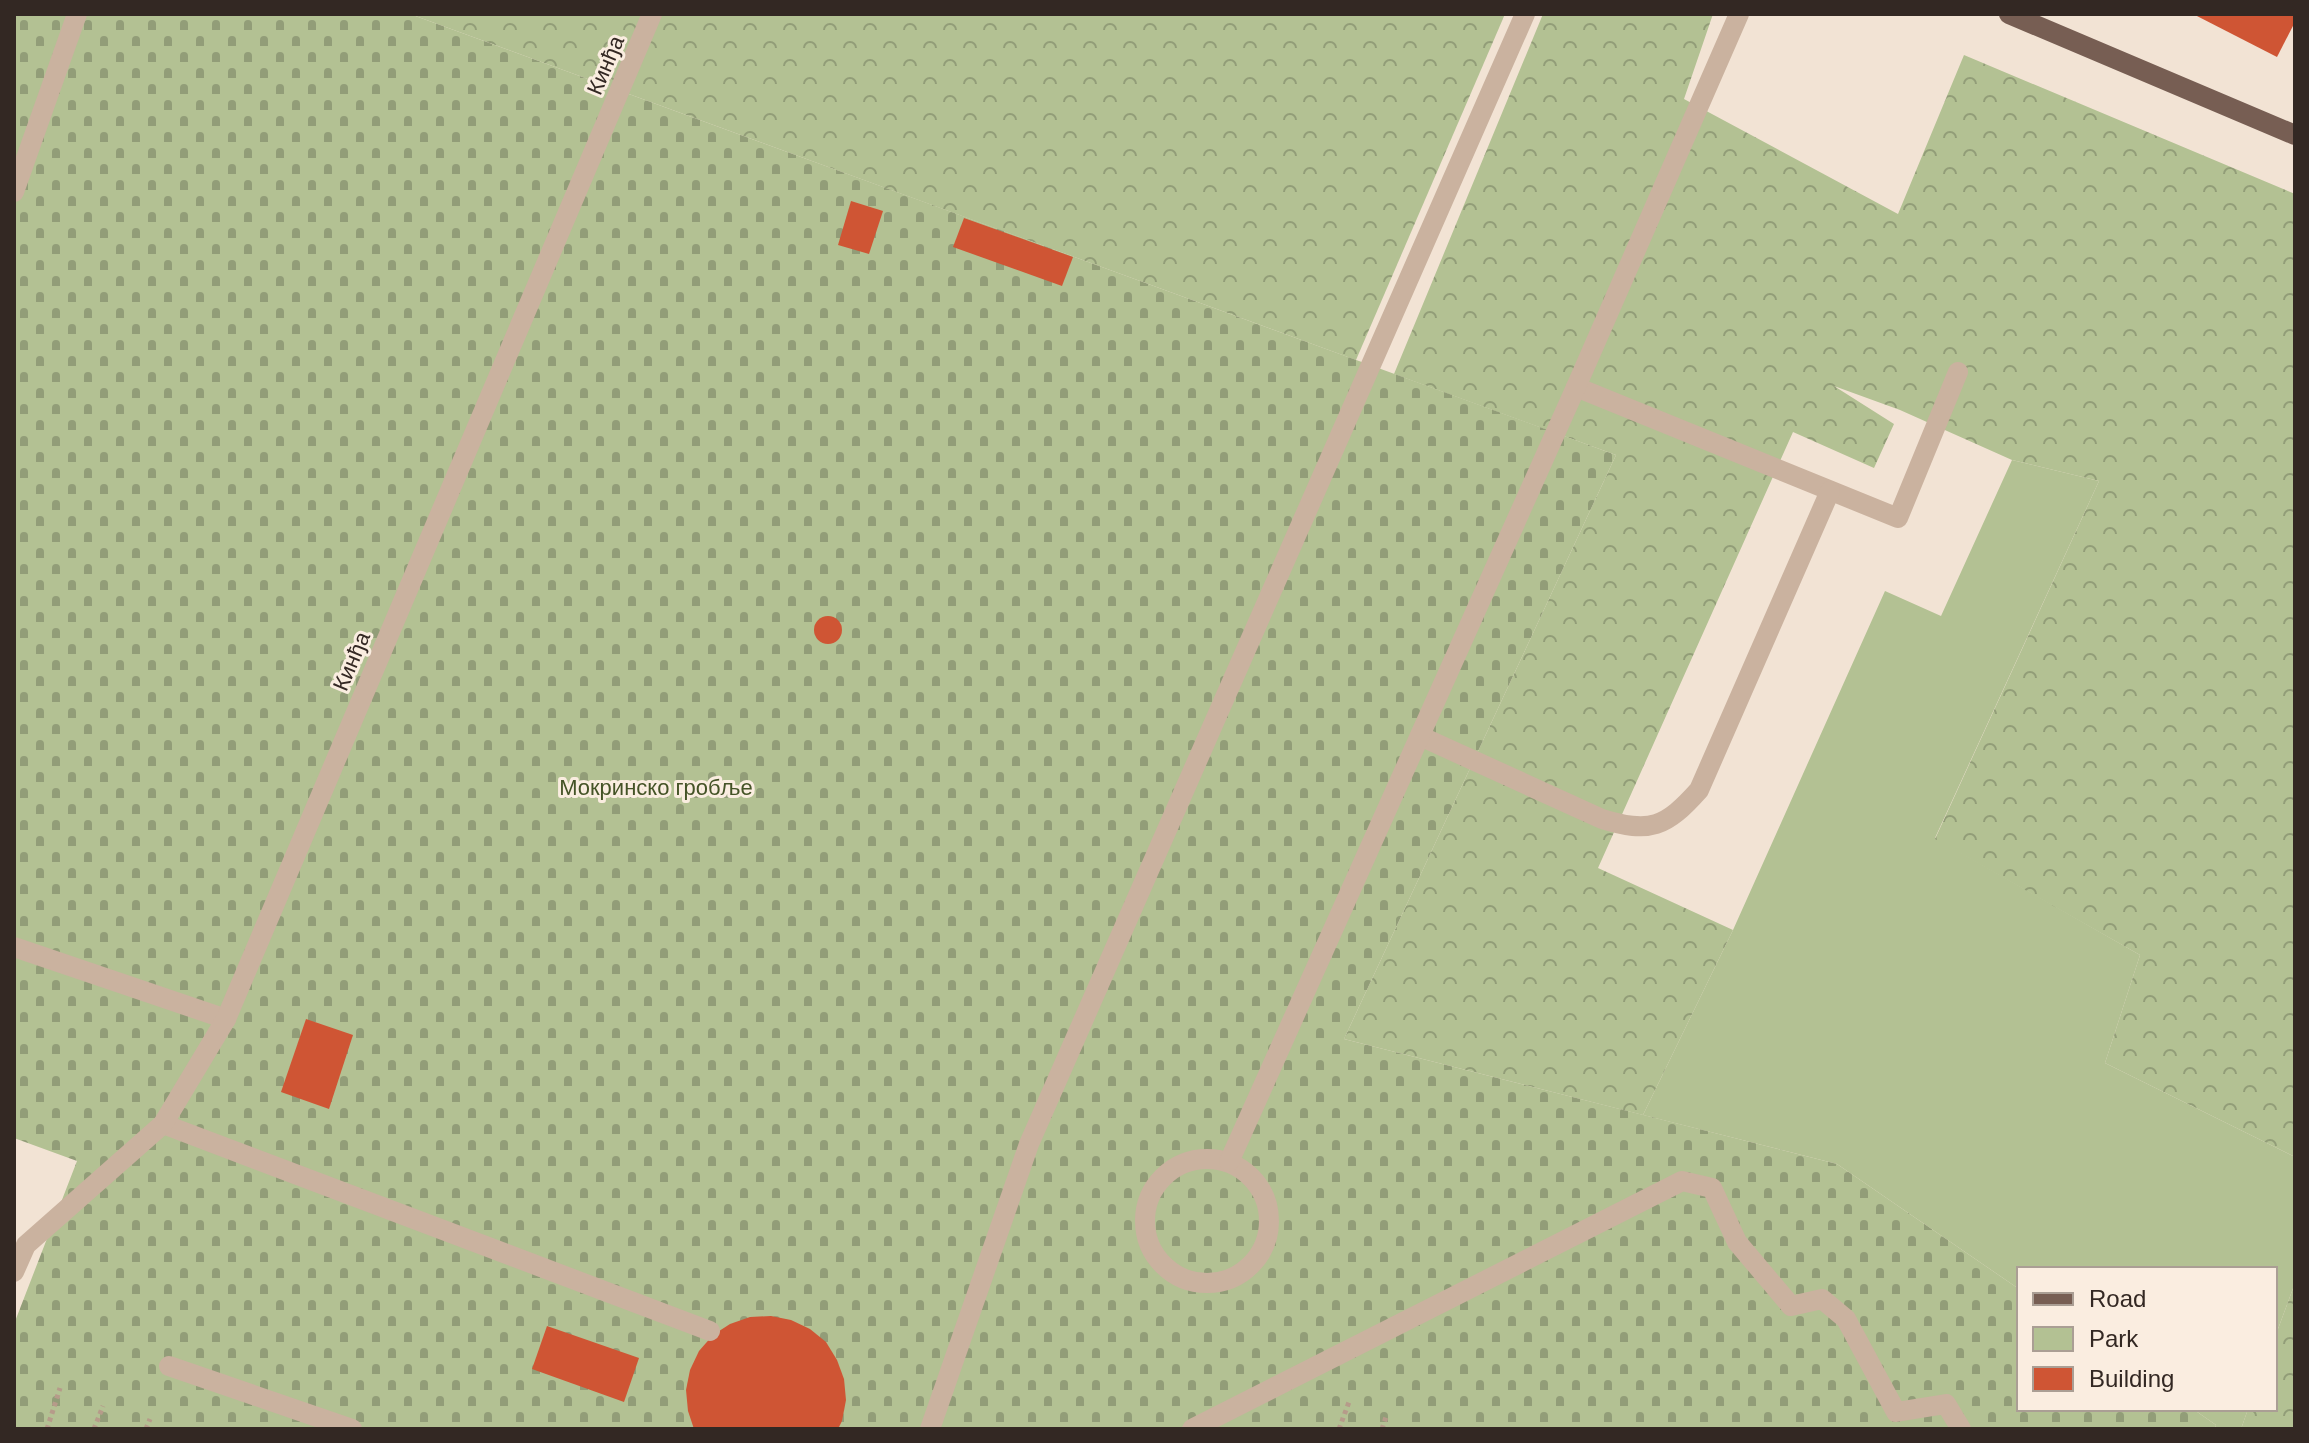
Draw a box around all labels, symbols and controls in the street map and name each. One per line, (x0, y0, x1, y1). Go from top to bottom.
street label: Кинђа (582, 31, 629, 98)
street label: Кинђа (328, 627, 375, 694)
park label: Мокринско гробље (559, 775, 753, 800)
legend (2017, 1267, 2277, 1411)
text: Road (2089, 1285, 2146, 1312)
text: Park (2089, 1325, 2139, 1352)
text: Building (2089, 1365, 2174, 1392)

